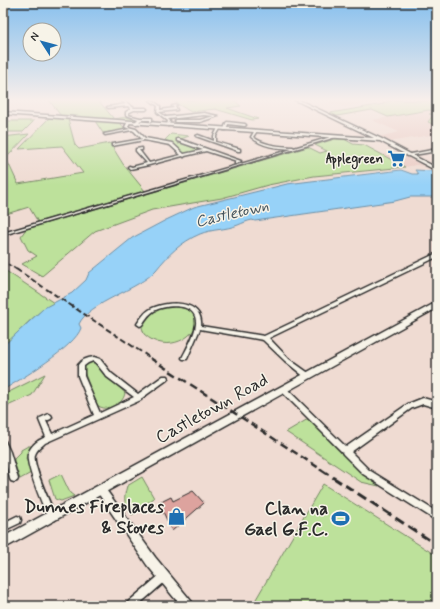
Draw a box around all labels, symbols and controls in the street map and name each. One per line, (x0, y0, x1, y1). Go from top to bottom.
north arrow (22, 22, 62, 62)
text: N (27, 30, 43, 44)
supermarket icon: Applegreen (386, 149, 406, 169)
place label: Applegreen (326, 151, 383, 170)
water label: Castletown (193, 195, 271, 233)
street label: Castletown Road (151, 368, 273, 450)
place label: Dunnes Fireplaces & Stoves (24, 495, 164, 540)
place label: Clan na Gael G.F.C. (244, 497, 328, 542)
shop icon: Dunnes Fireplaces & Stoves (167, 507, 187, 527)
sports icon: Clan na Gael G.F.C. (331, 509, 351, 529)

